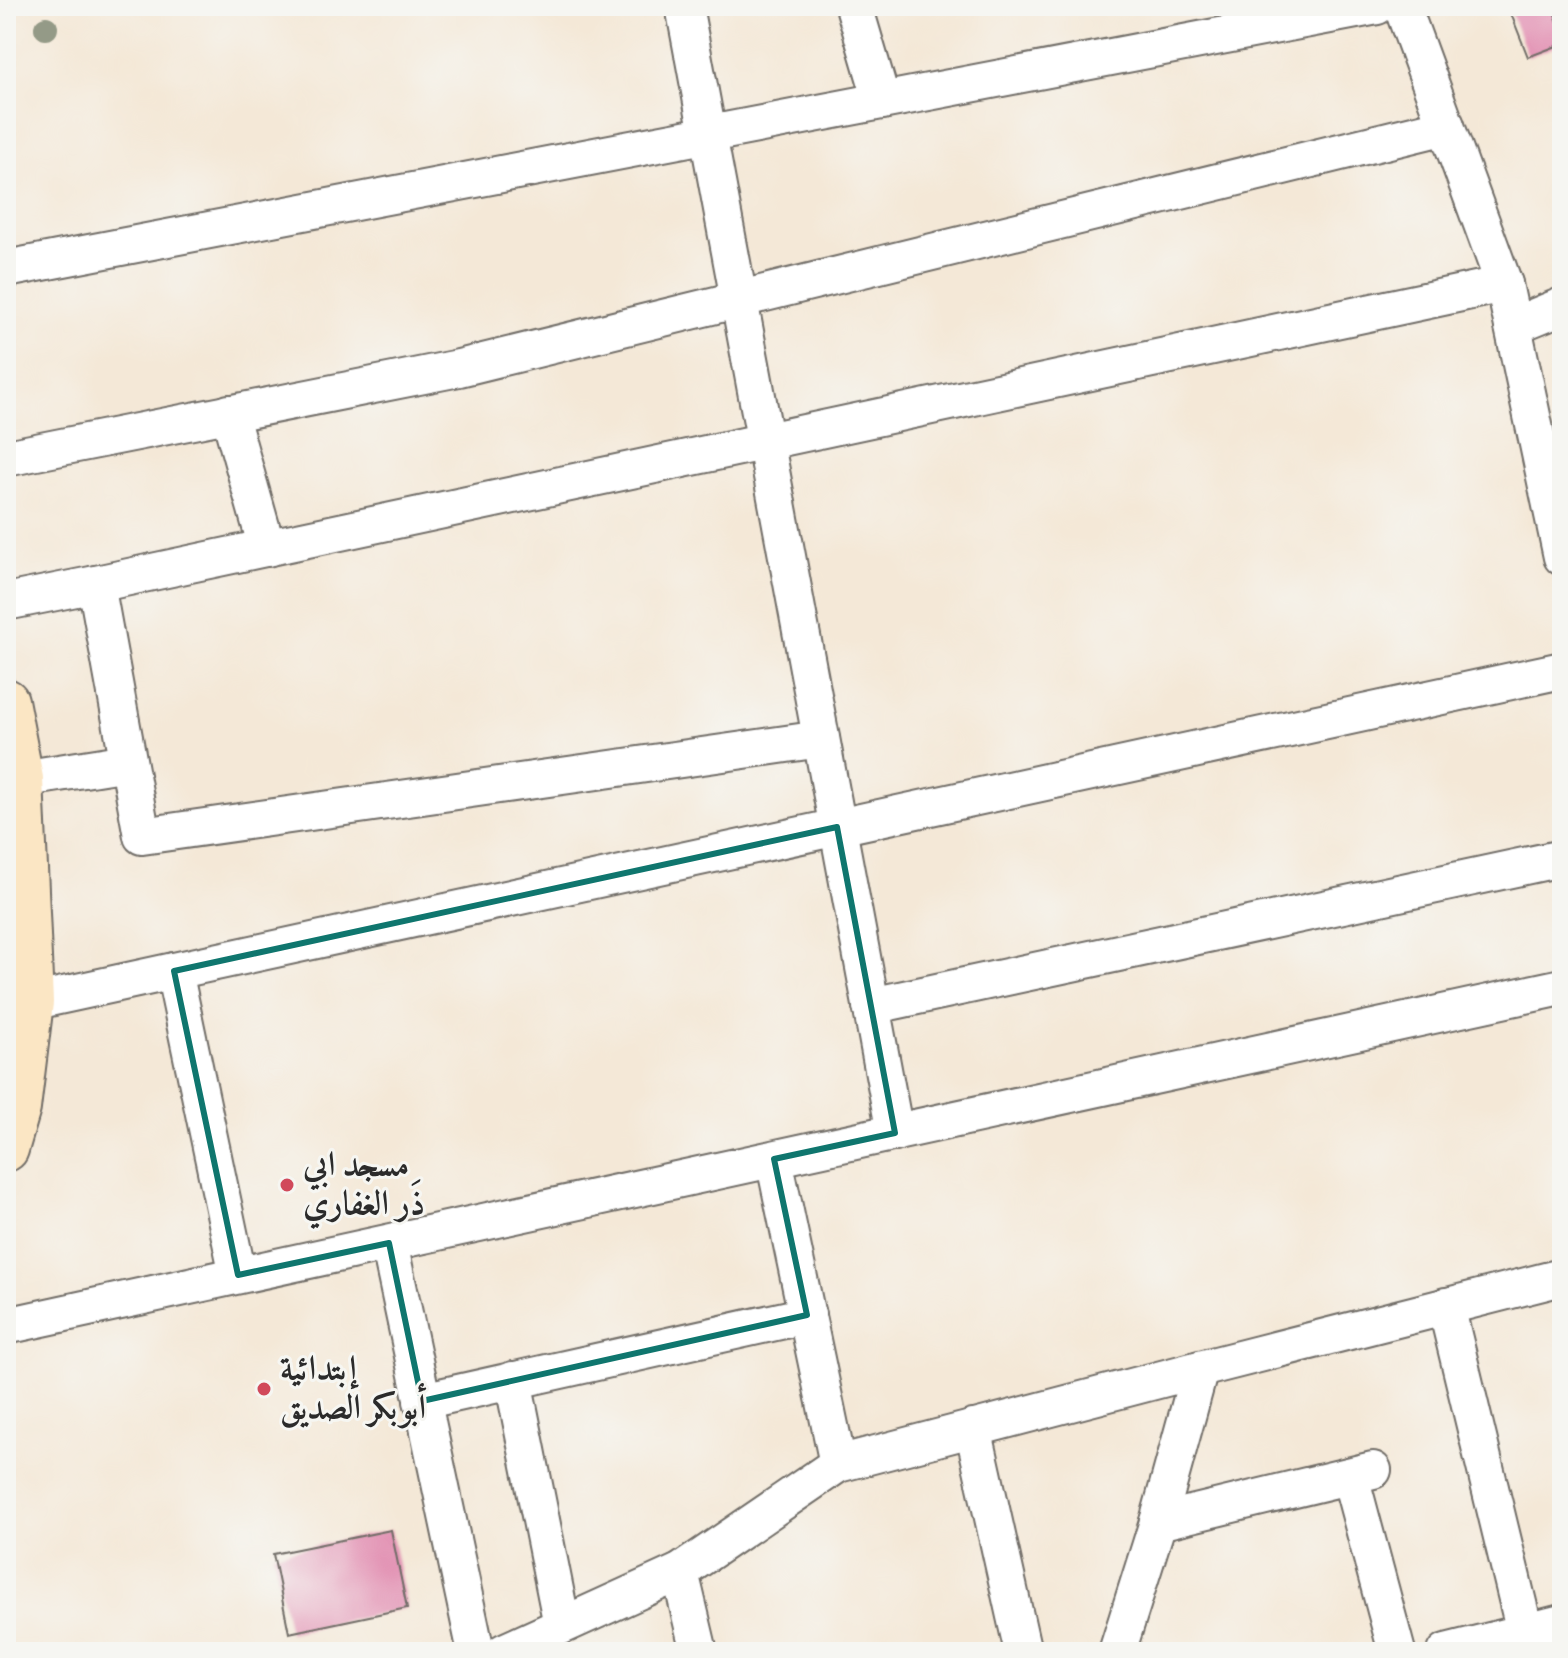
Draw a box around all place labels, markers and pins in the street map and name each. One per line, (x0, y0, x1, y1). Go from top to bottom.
place label: مسجد ابي ذَر الغفاري (302, 1144, 425, 1229)
marker: مسجد ابي ذَر الغفاري (278, 1176, 296, 1194)
place label: إبتدائية أبوبكر الصديق (280, 1348, 427, 1429)
marker: إبتدائية أبوبكر الصديق (255, 1380, 273, 1398)

